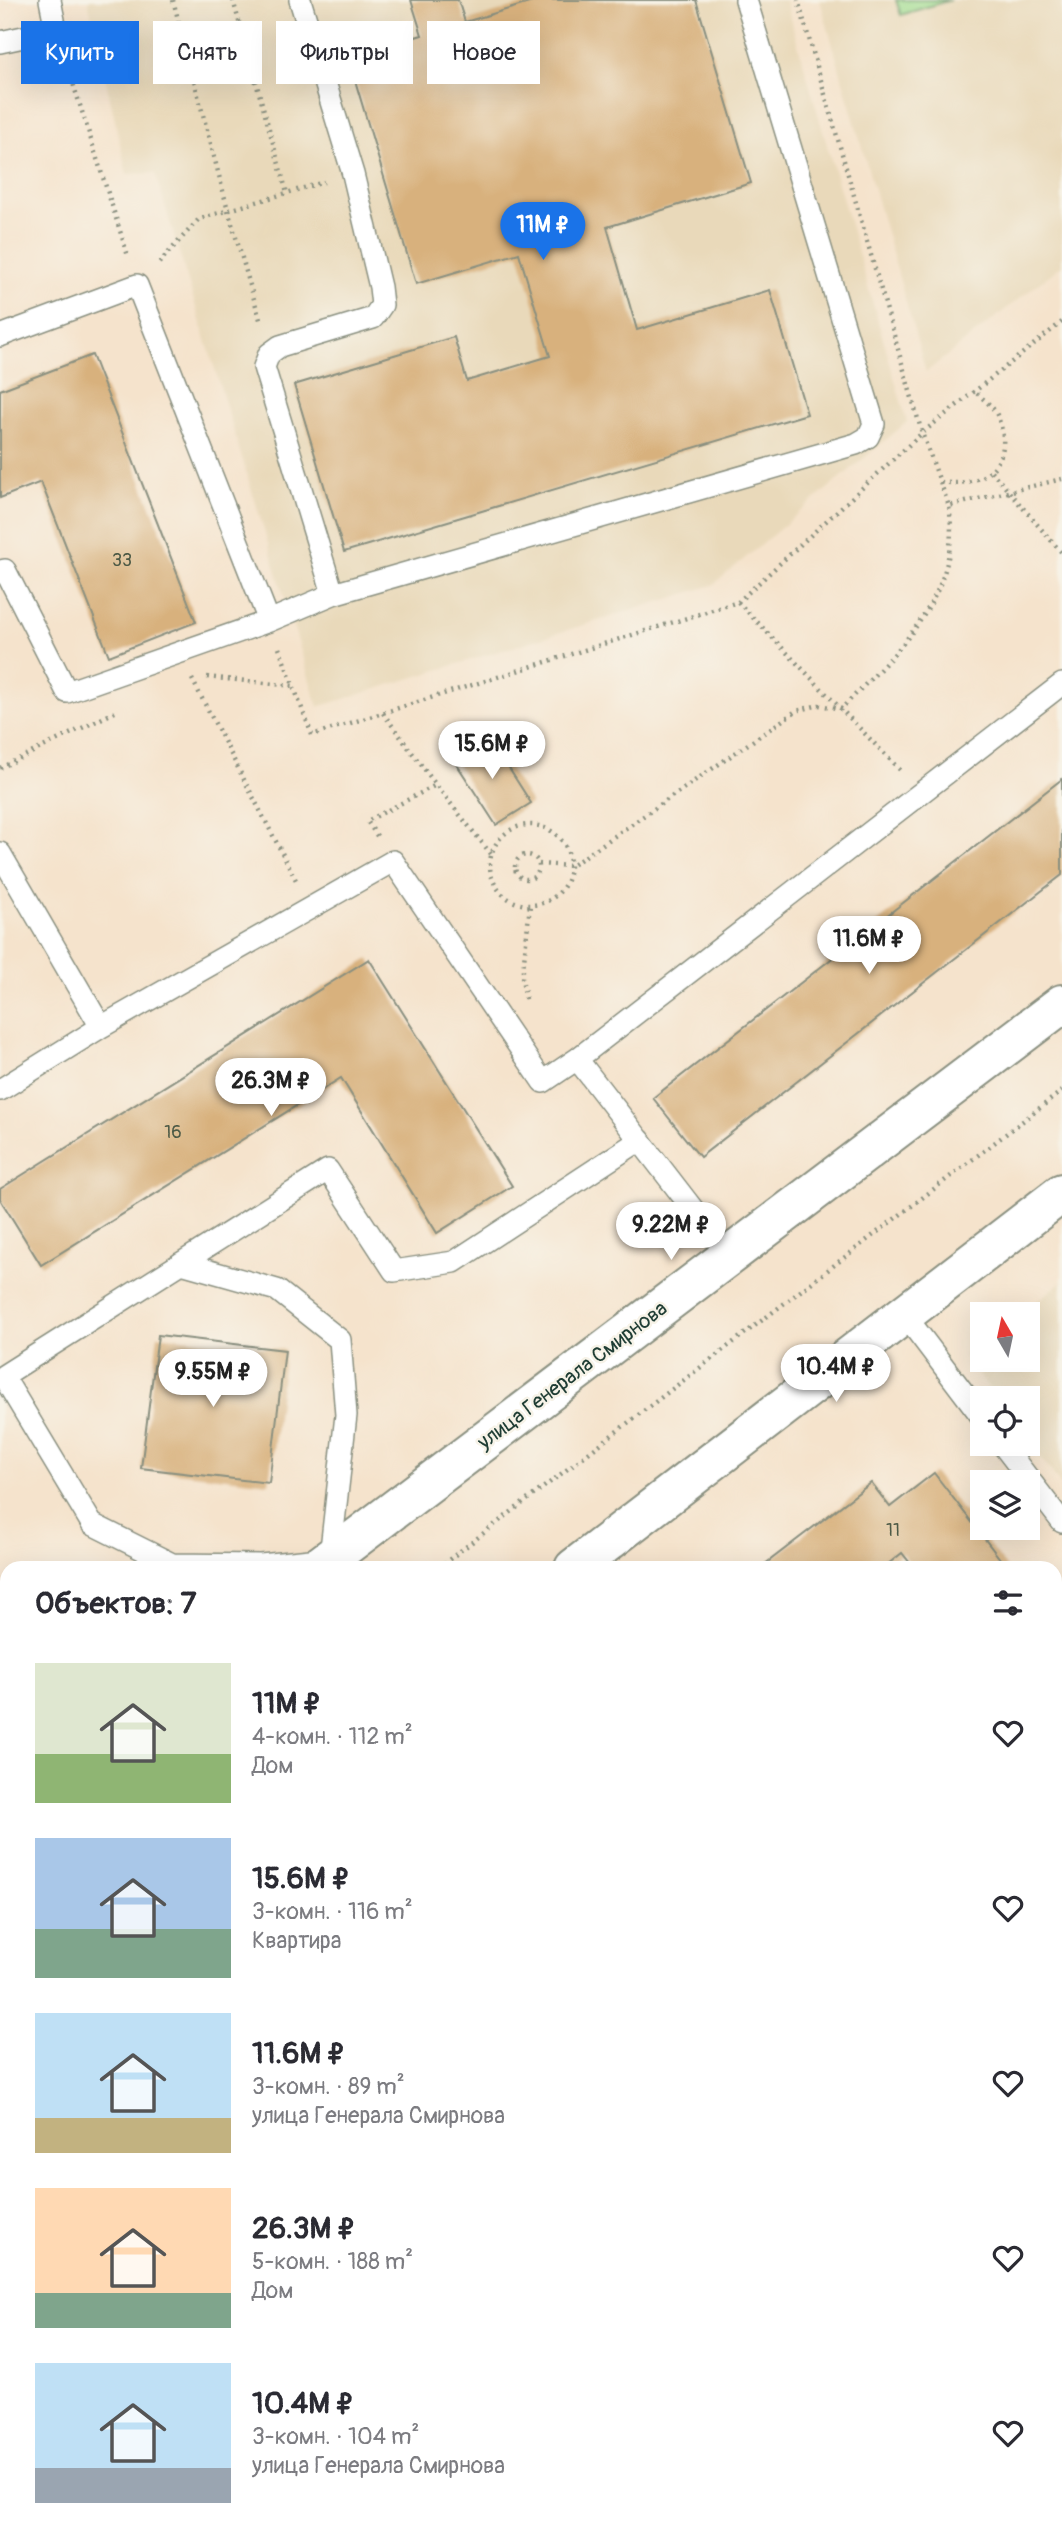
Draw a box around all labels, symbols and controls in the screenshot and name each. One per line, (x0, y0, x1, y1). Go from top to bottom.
chip: Купить (21, 21, 139, 84)
chip: Снять (153, 21, 262, 84)
chip: Фильтры (276, 21, 413, 84)
chip: Новое (427, 21, 540, 84)
pin: 11M ₽ (494, 202, 592, 262)
text: 11M ₽ (516, 210, 570, 239)
house number: 33 (112, 549, 132, 572)
pin: 15.6M ₽ (427, 722, 557, 781)
text: 15.6M ₽ (454, 729, 530, 758)
pin: 11.6M ₽ (804, 916, 934, 976)
text: 11.6M ₽ (833, 924, 905, 953)
pin: 26.3M ₽ (206, 1058, 336, 1118)
text: 26.3M ₽ (231, 1066, 311, 1095)
house number: 16 (164, 1121, 182, 1144)
pin: 9.22M ₽ (606, 1202, 736, 1262)
text: 9.22M ₽ (632, 1210, 710, 1239)
street label: улица Генерала Смирнова (471, 1295, 673, 1456)
north arrow (970, 1302, 1040, 1372)
map controls (970, 1302, 1040, 1540)
pin: 10.4M ₽ (771, 1344, 901, 1404)
pin: 9.55M ₽ (148, 1350, 278, 1409)
text: 10.4M ₽ (797, 1352, 875, 1381)
text: 9.55M ₽ (174, 1357, 252, 1386)
button: locate (970, 1386, 1040, 1456)
button: layers (970, 1470, 1040, 1540)
house number: 11 (886, 1519, 900, 1542)
icon: filters (989, 1584, 1027, 1622)
text: Объектов: 7 (35, 1585, 196, 1622)
text: 11M ₽ (252, 1685, 322, 1722)
icon: home (91, 1691, 175, 1775)
icon: heart (989, 1714, 1027, 1752)
text: 4-комн. · 112 m² (252, 1722, 413, 1751)
text: Дом (252, 1751, 293, 1780)
text: 15.6M ₽ (252, 1860, 350, 1897)
icon: home (91, 1866, 175, 1950)
icon: heart (989, 1889, 1027, 1927)
text: 3-комн. · 116 m² (252, 1897, 413, 1926)
text: Квартира (252, 1926, 341, 1955)
text: 11.6M ₽ (252, 2035, 346, 2072)
icon: home (91, 2041, 175, 2125)
icon: heart (989, 2064, 1027, 2102)
text: 3-комн. · 89 m² (252, 2072, 405, 2101)
text: улица Генерала Смирнова (252, 2101, 505, 2130)
text: 26.3M ₽ (252, 2210, 356, 2247)
icon: home (91, 2216, 175, 2300)
icon: heart (989, 2239, 1027, 2277)
text: 5-комн. · 188 m² (252, 2247, 413, 2276)
text: Дом (252, 2276, 293, 2305)
text: 10.4M ₽ (252, 2385, 354, 2422)
icon: home (91, 2391, 175, 2475)
icon: heart (989, 2414, 1027, 2452)
text: 3-комн. · 104 m² (252, 2422, 419, 2451)
text: улица Генерала Смирнова (252, 2451, 505, 2480)

